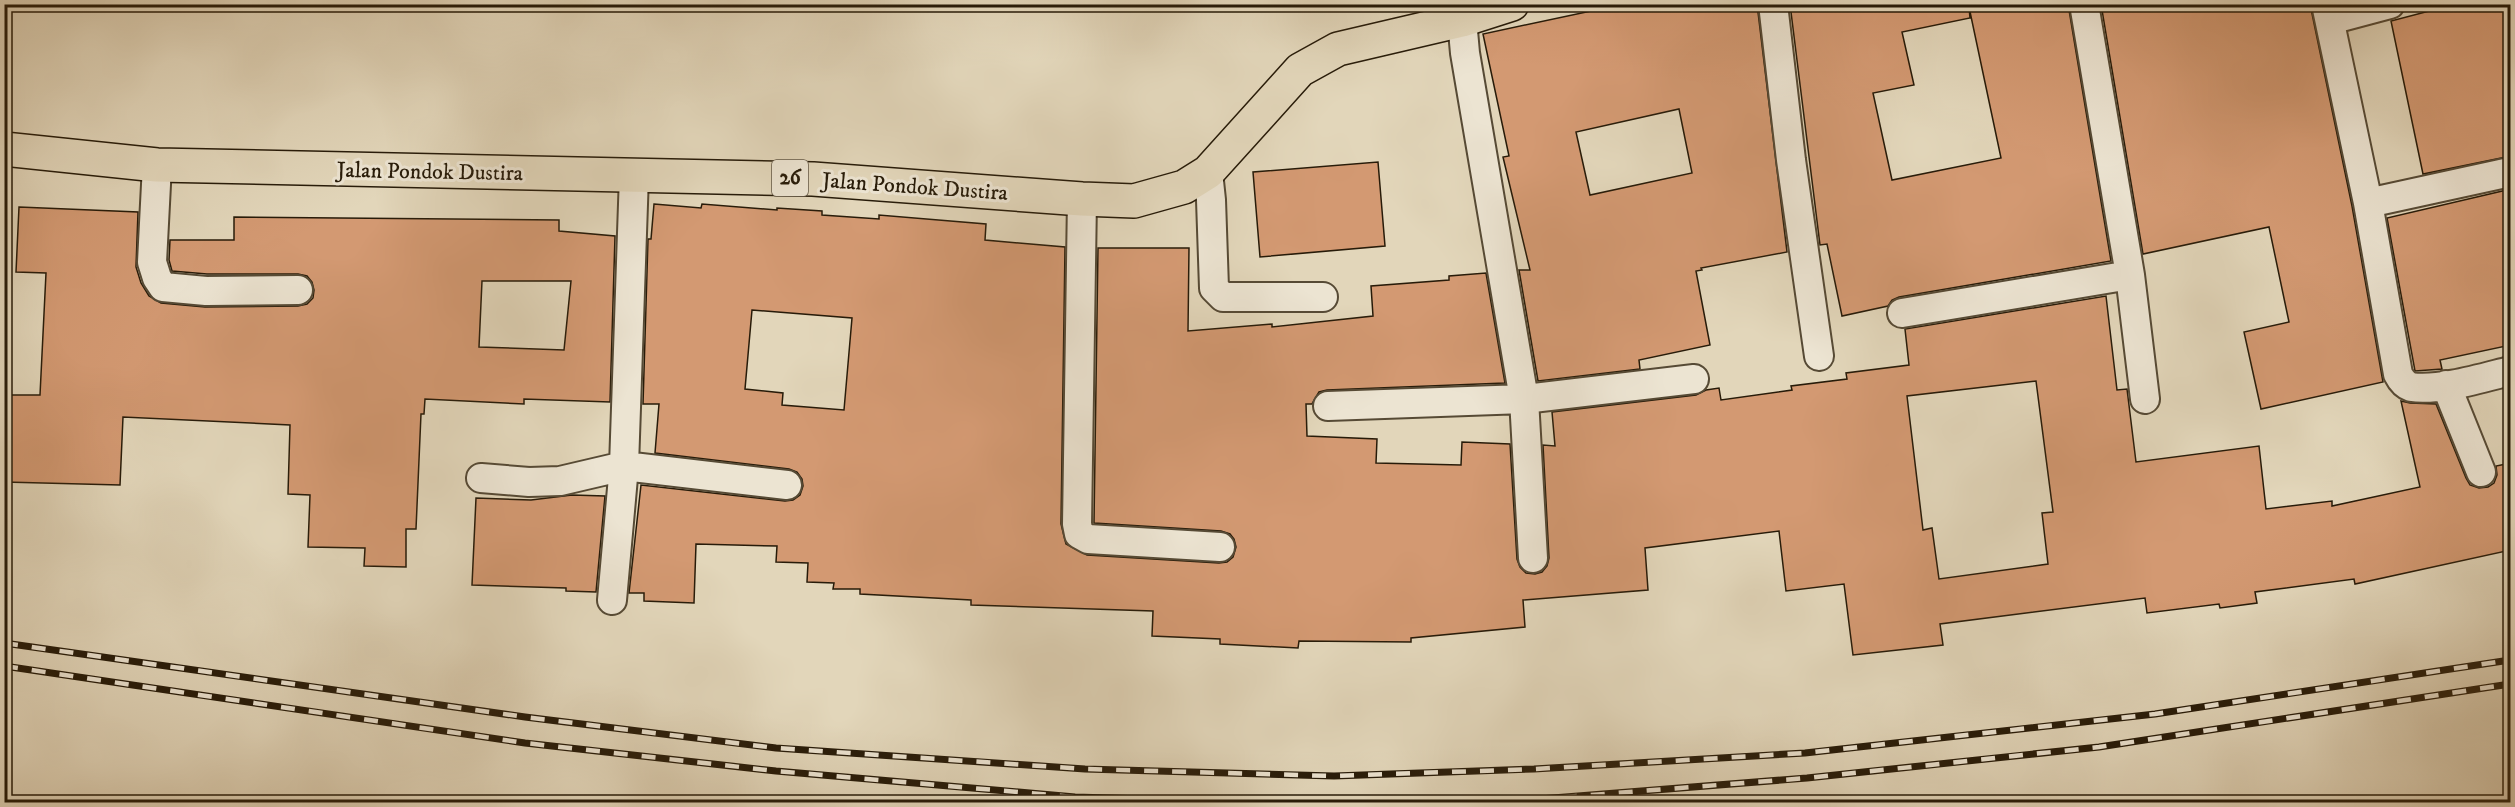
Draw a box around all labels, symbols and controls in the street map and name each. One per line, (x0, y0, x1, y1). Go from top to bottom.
street label: Jalan Pondok Dustira (335, 157, 524, 187)
road number: 26 (772, 160, 808, 196)
street label: Jalan Pondok Dustira (819, 167, 1009, 207)

